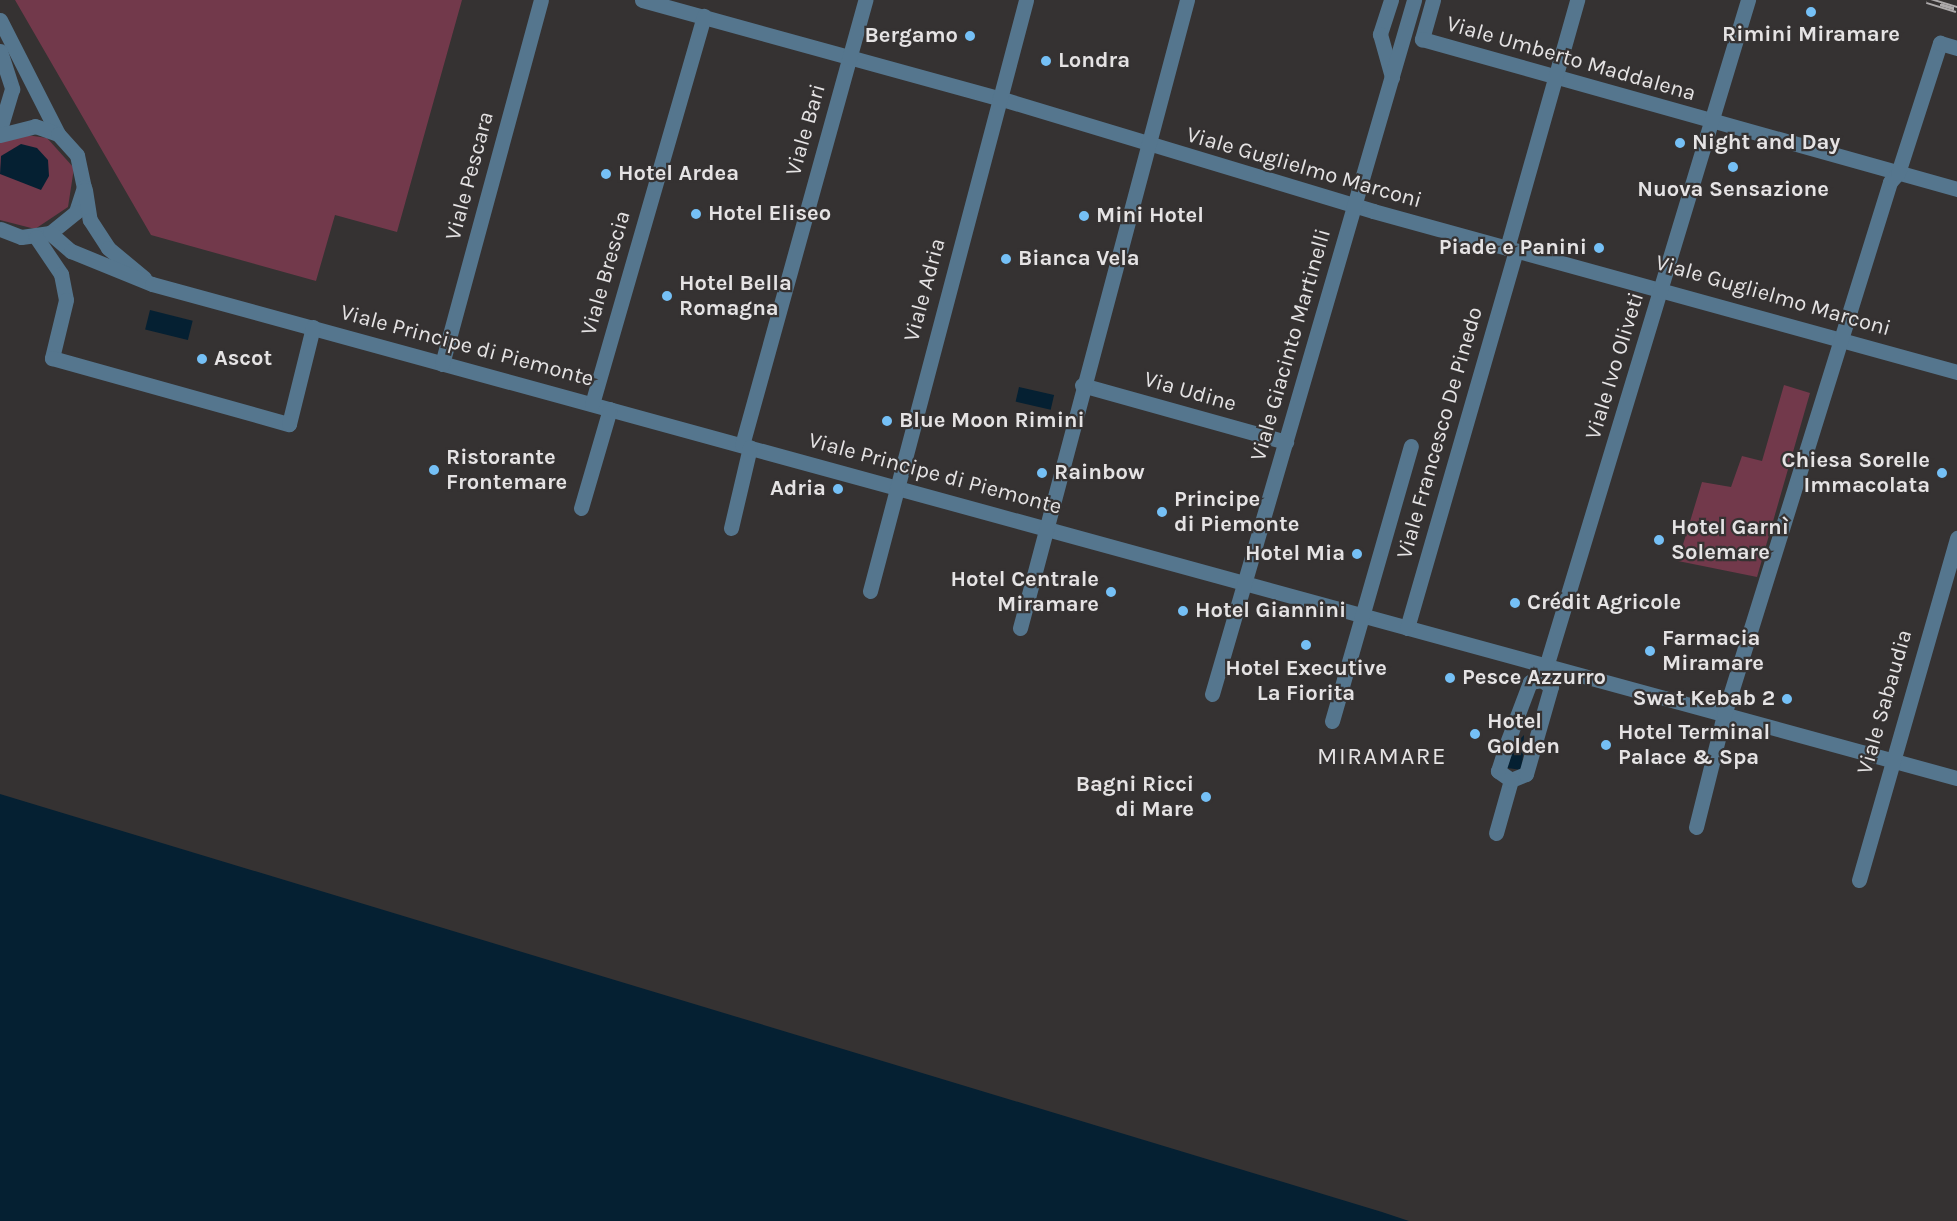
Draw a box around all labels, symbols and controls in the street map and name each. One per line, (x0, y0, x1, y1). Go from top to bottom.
marker: Rimini Miramare (1804, 5, 1818, 19)
street label: Viale Umberto Maddalena (1443, 11, 1699, 107)
place label: Rimini Miramare (1722, 22, 1900, 48)
place label: Bergamo (865, 23, 958, 49)
marker: Bergamo (963, 29, 977, 43)
place label: Londra (1058, 48, 1130, 74)
marker: Londra (1039, 54, 1053, 68)
street label: Viale Bari (780, 81, 832, 179)
street label: Viale Pescara (440, 109, 500, 243)
street label: Viale Guglielmo Marconi (1183, 122, 1425, 214)
place label: Night and Day (1692, 130, 1840, 156)
marker: Night and Day (1673, 136, 1687, 150)
marker: Nuova Sensazione (1726, 160, 1740, 174)
place label: Hotel Ardea (618, 161, 739, 187)
marker: Hotel Ardea (599, 167, 613, 181)
place label: Nuova Sensazione (1637, 177, 1829, 203)
place label: Hotel Eliseo (708, 201, 831, 227)
place label: Mini Hotel (1096, 203, 1204, 229)
marker: Hotel Eliseo (689, 207, 703, 221)
street label: Viale Brescia (576, 208, 636, 338)
marker: Mini Hotel (1077, 209, 1091, 223)
street label: Viale Giacinto Martinelli (1245, 226, 1337, 464)
street label: Viale Adria (899, 235, 951, 345)
place label: Piade e Panini (1439, 235, 1587, 261)
marker: Piade e Panini (1592, 241, 1606, 255)
place label: Bianca Vela (1018, 246, 1140, 272)
street label: Viale Guglielmo Marconi (1652, 250, 1894, 342)
marker: Bianca Vela (999, 252, 1013, 266)
place label: Hotel Bella Romagna (679, 270, 792, 322)
marker: Hotel Bella Romagna (660, 289, 674, 303)
street label: Viale Ivo Oliveti (1580, 289, 1650, 443)
street label: Viale Principe di Piemonte (337, 299, 597, 393)
street label: Viale Francesco De Pinedo (1391, 304, 1489, 562)
place label: Ascot (214, 346, 272, 372)
marker: Ascot (195, 352, 209, 366)
street label: Via Udine (1141, 366, 1239, 418)
place label: Blue Moon Rimini (899, 408, 1085, 434)
marker: Blue Moon Rimini (880, 414, 894, 428)
street label: Viale Principe di Piemonte (805, 427, 1065, 521)
place label: Ristorante Frontemare (446, 444, 567, 496)
place label: Chiesa Sorelle Immacolata (1782, 447, 1930, 499)
place label: Rainbow (1054, 460, 1145, 486)
marker: Ristorante Frontemare (427, 463, 441, 477)
marker: Rainbow (1035, 466, 1049, 480)
marker: Chiesa Sorelle Immacolata (1935, 466, 1949, 480)
place label: Adria (770, 476, 826, 502)
marker: Adria (831, 482, 845, 496)
place label: Principe di Piemonte (1174, 486, 1299, 538)
marker: Principe di Piemonte (1155, 505, 1169, 519)
place label: Hotel Garnì Solemare (1671, 514, 1789, 566)
marker: Hotel Garnì Solemare (1652, 533, 1666, 547)
place label: Hotel Mia (1245, 541, 1345, 567)
marker: Hotel Mia (1350, 547, 1364, 561)
place label: Hotel Centrale Miramare (951, 566, 1099, 618)
marker: Hotel Centrale Miramare (1104, 585, 1118, 599)
place label: Crédit Agricole (1527, 590, 1681, 616)
marker: Crédit Agricole (1508, 596, 1522, 610)
place label: Hotel Giannini (1195, 598, 1346, 624)
marker: Hotel Giannini (1176, 604, 1190, 618)
place label: Farmacia Miramare (1662, 625, 1764, 676)
street label: Viale Sabaudia (1852, 627, 1918, 777)
marker: Hotel Executive La Fiorita (1299, 638, 1313, 652)
marker: Farmacia Miramare (1643, 644, 1657, 658)
place label: Hotel Executive La Fiorita (1225, 655, 1387, 706)
place label: Pesce Azzurro (1462, 665, 1606, 691)
marker: Pesce Azzurro (1443, 671, 1457, 685)
place label: Swat Kebab 2 (1632, 686, 1775, 712)
marker: Swat Kebab 2 (1780, 692, 1794, 706)
place label: Hotel Golden (1487, 708, 1560, 760)
place label: Hotel Terminal Palace & Spa (1618, 719, 1770, 770)
marker: Hotel Golden (1468, 727, 1482, 741)
marker: Hotel Terminal Palace & Spa (1599, 738, 1613, 752)
district label: MIRAMARE (1317, 743, 1447, 771)
place label: Bagni Ricci di Mare (1076, 771, 1194, 822)
marker: Bagni Ricci di Mare (1199, 790, 1213, 804)

